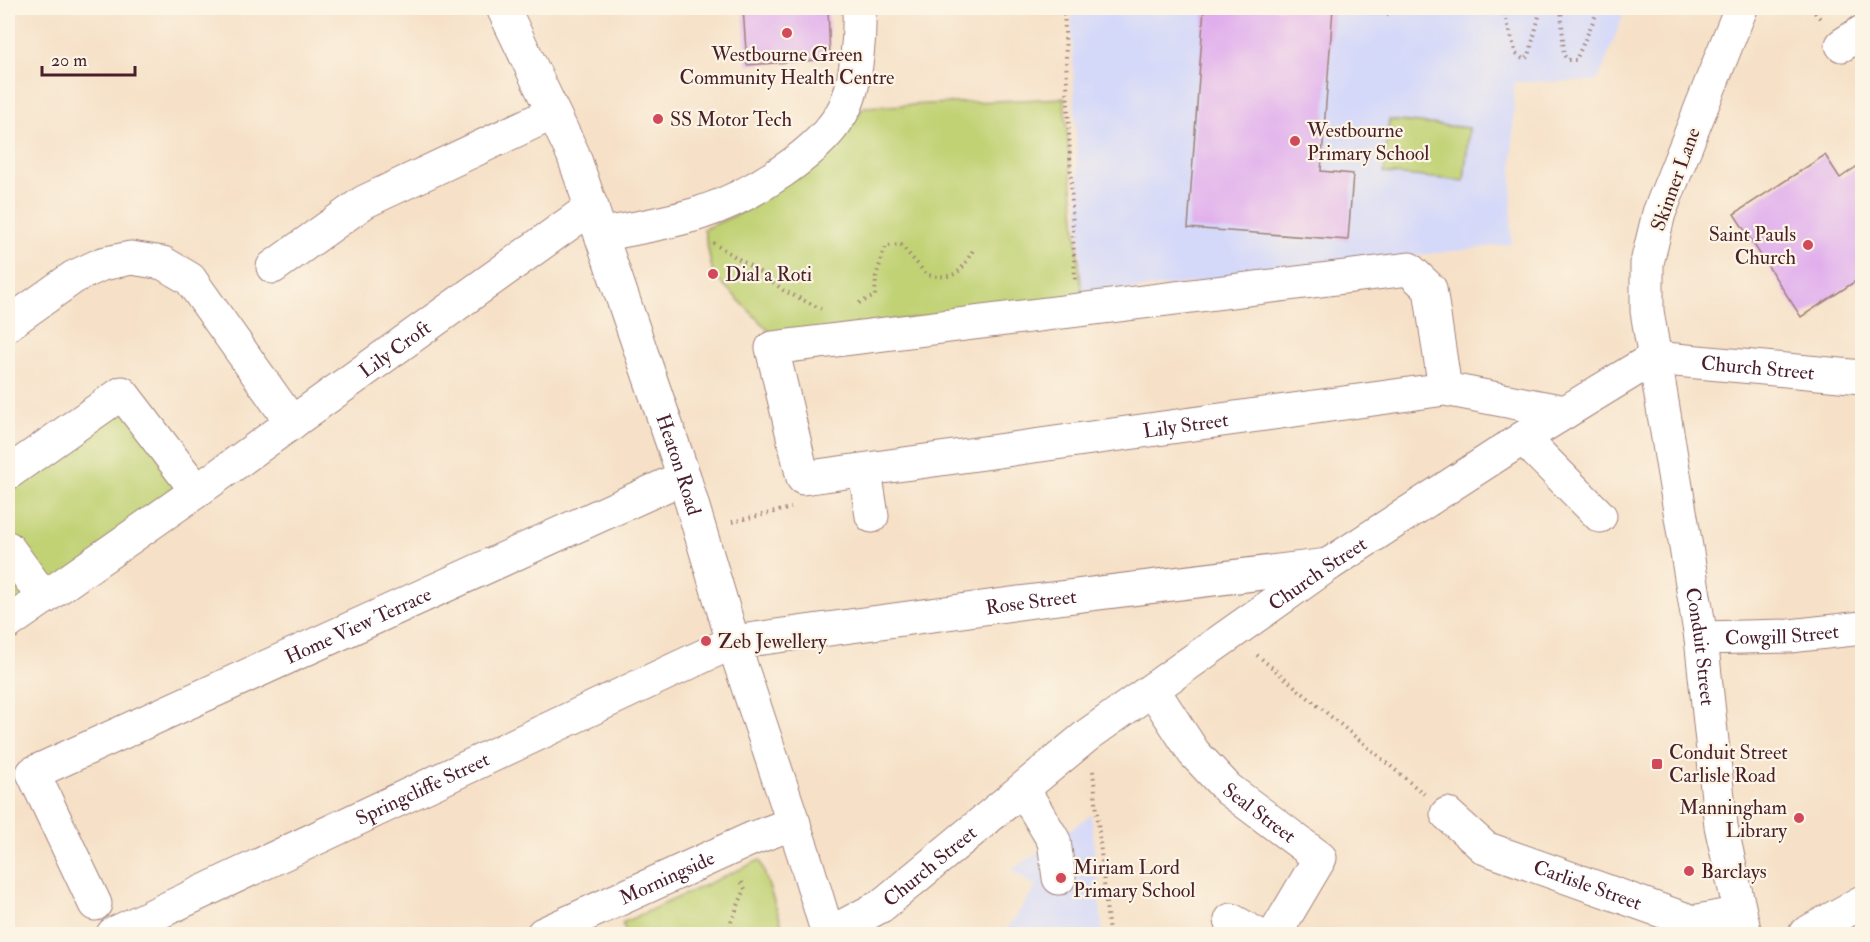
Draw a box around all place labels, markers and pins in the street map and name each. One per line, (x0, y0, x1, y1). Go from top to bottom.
marker: Westbourne Green Community Health Centre (780, 26, 794, 40)
place label: Westbourne Green Community Health Centre (680, 42, 894, 90)
place label: SS Motor Tech (670, 107, 792, 132)
marker: SS Motor Tech (651, 112, 665, 126)
place label: Westbourne Primary School (1306, 118, 1429, 166)
marker: Westbourne Primary School (1288, 134, 1302, 148)
place label: Saint Pauls Church (1709, 222, 1797, 270)
marker: Saint Pauls Church (1801, 238, 1815, 252)
place label: Dial a Roti (725, 262, 812, 287)
marker: Dial a Roti (706, 267, 720, 281)
place label: Zeb Jewellery (718, 629, 828, 654)
marker: Zeb Jewellery (699, 634, 713, 648)
place label: Conduit Street Carlisle Road (1669, 740, 1788, 788)
marker: Conduit Street Carlisle Road (1650, 757, 1664, 771)
place label: Manningham Library (1679, 795, 1788, 843)
marker: Manningham Library (1792, 811, 1806, 825)
place label: Miriam Lord Primary School (1073, 855, 1195, 903)
place label: Barclays (1701, 859, 1767, 884)
marker: Barclays (1682, 864, 1696, 878)
marker: Miriam Lord Primary School (1054, 871, 1068, 885)

